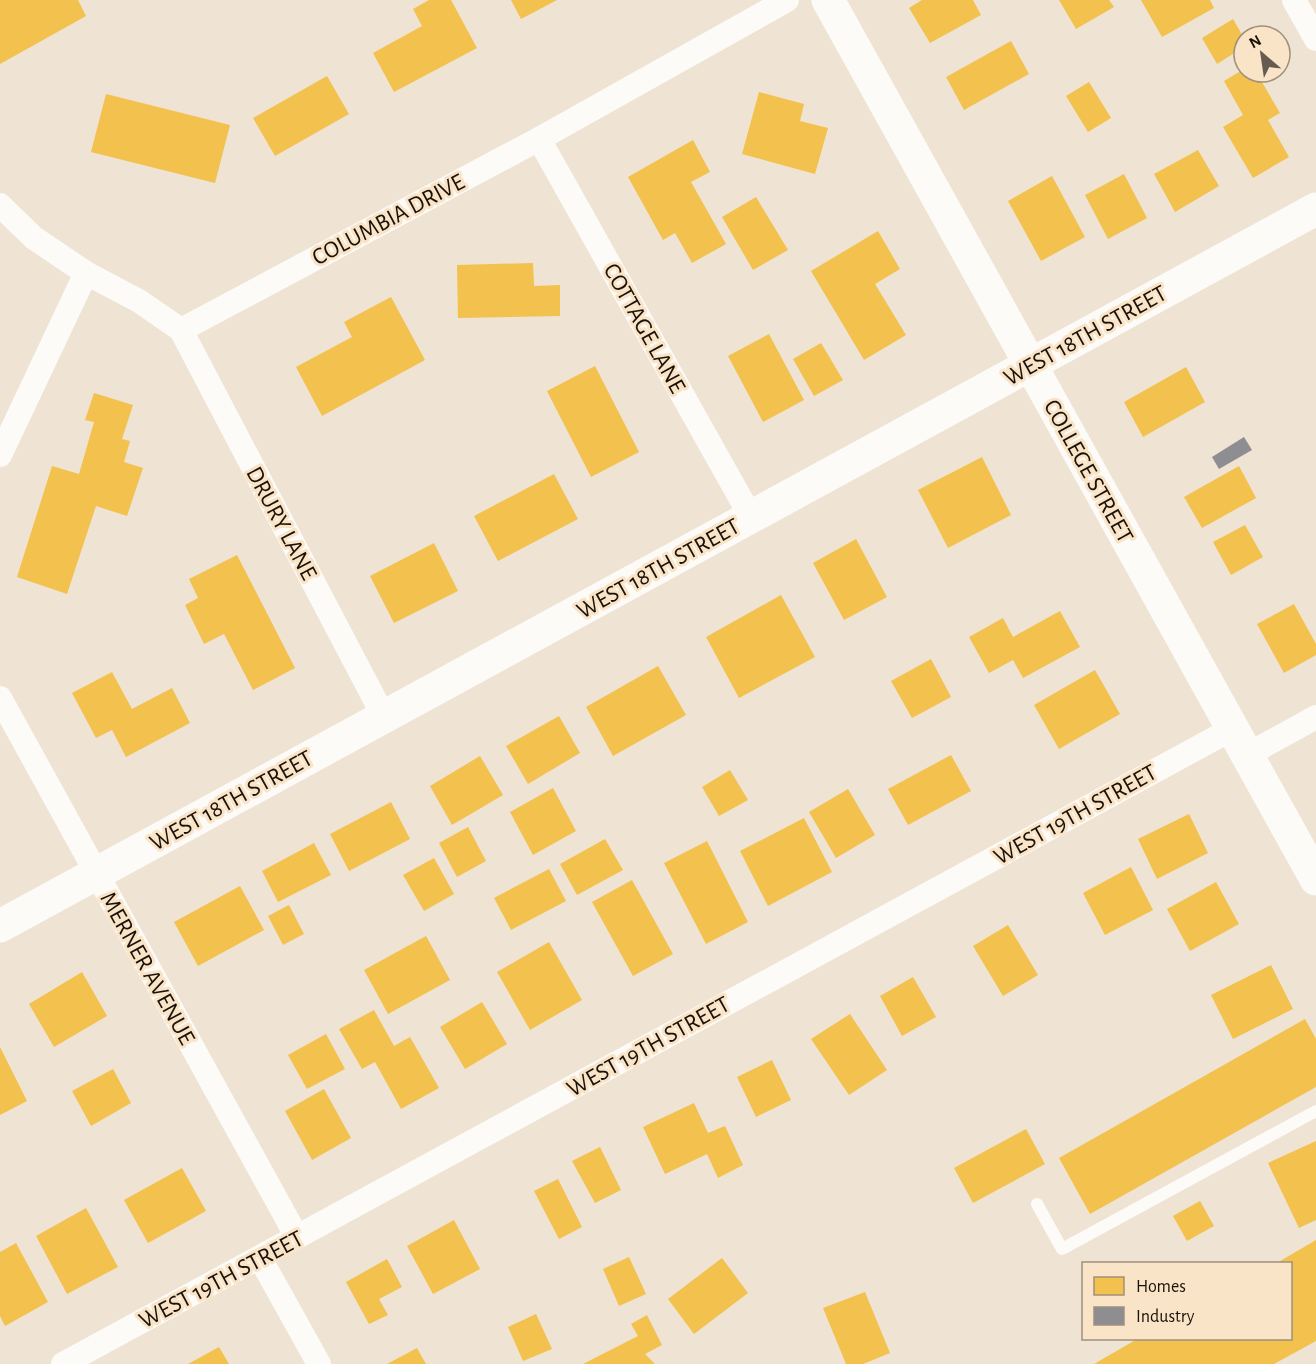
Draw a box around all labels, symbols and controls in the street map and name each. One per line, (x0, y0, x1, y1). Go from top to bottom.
north arrow (1232, 24, 1292, 84)
text: N (1246, 32, 1264, 51)
street label: COLUMBIA DRIVE (308, 169, 469, 270)
street label: COTTAGE LANE (599, 260, 690, 398)
street label: WEST 18TH STREET (1000, 281, 1171, 391)
street label: COLLEGE STREET (1039, 396, 1137, 547)
street label: DRURY LANE (241, 463, 321, 584)
street label: WEST 18TH STREET (573, 514, 744, 624)
street label: WEST 18TH STREET (146, 746, 317, 856)
street label: WEST 19TH STREET (990, 760, 1161, 870)
street label: MERNER AVENUE (95, 888, 199, 1049)
street label: WEST 19TH STREET (563, 992, 734, 1102)
street label: WEST 19TH STREET (135, 1226, 308, 1333)
legend (1082, 1262, 1292, 1340)
text: Homes (1136, 1278, 1186, 1296)
text: Industry (1136, 1308, 1195, 1326)

